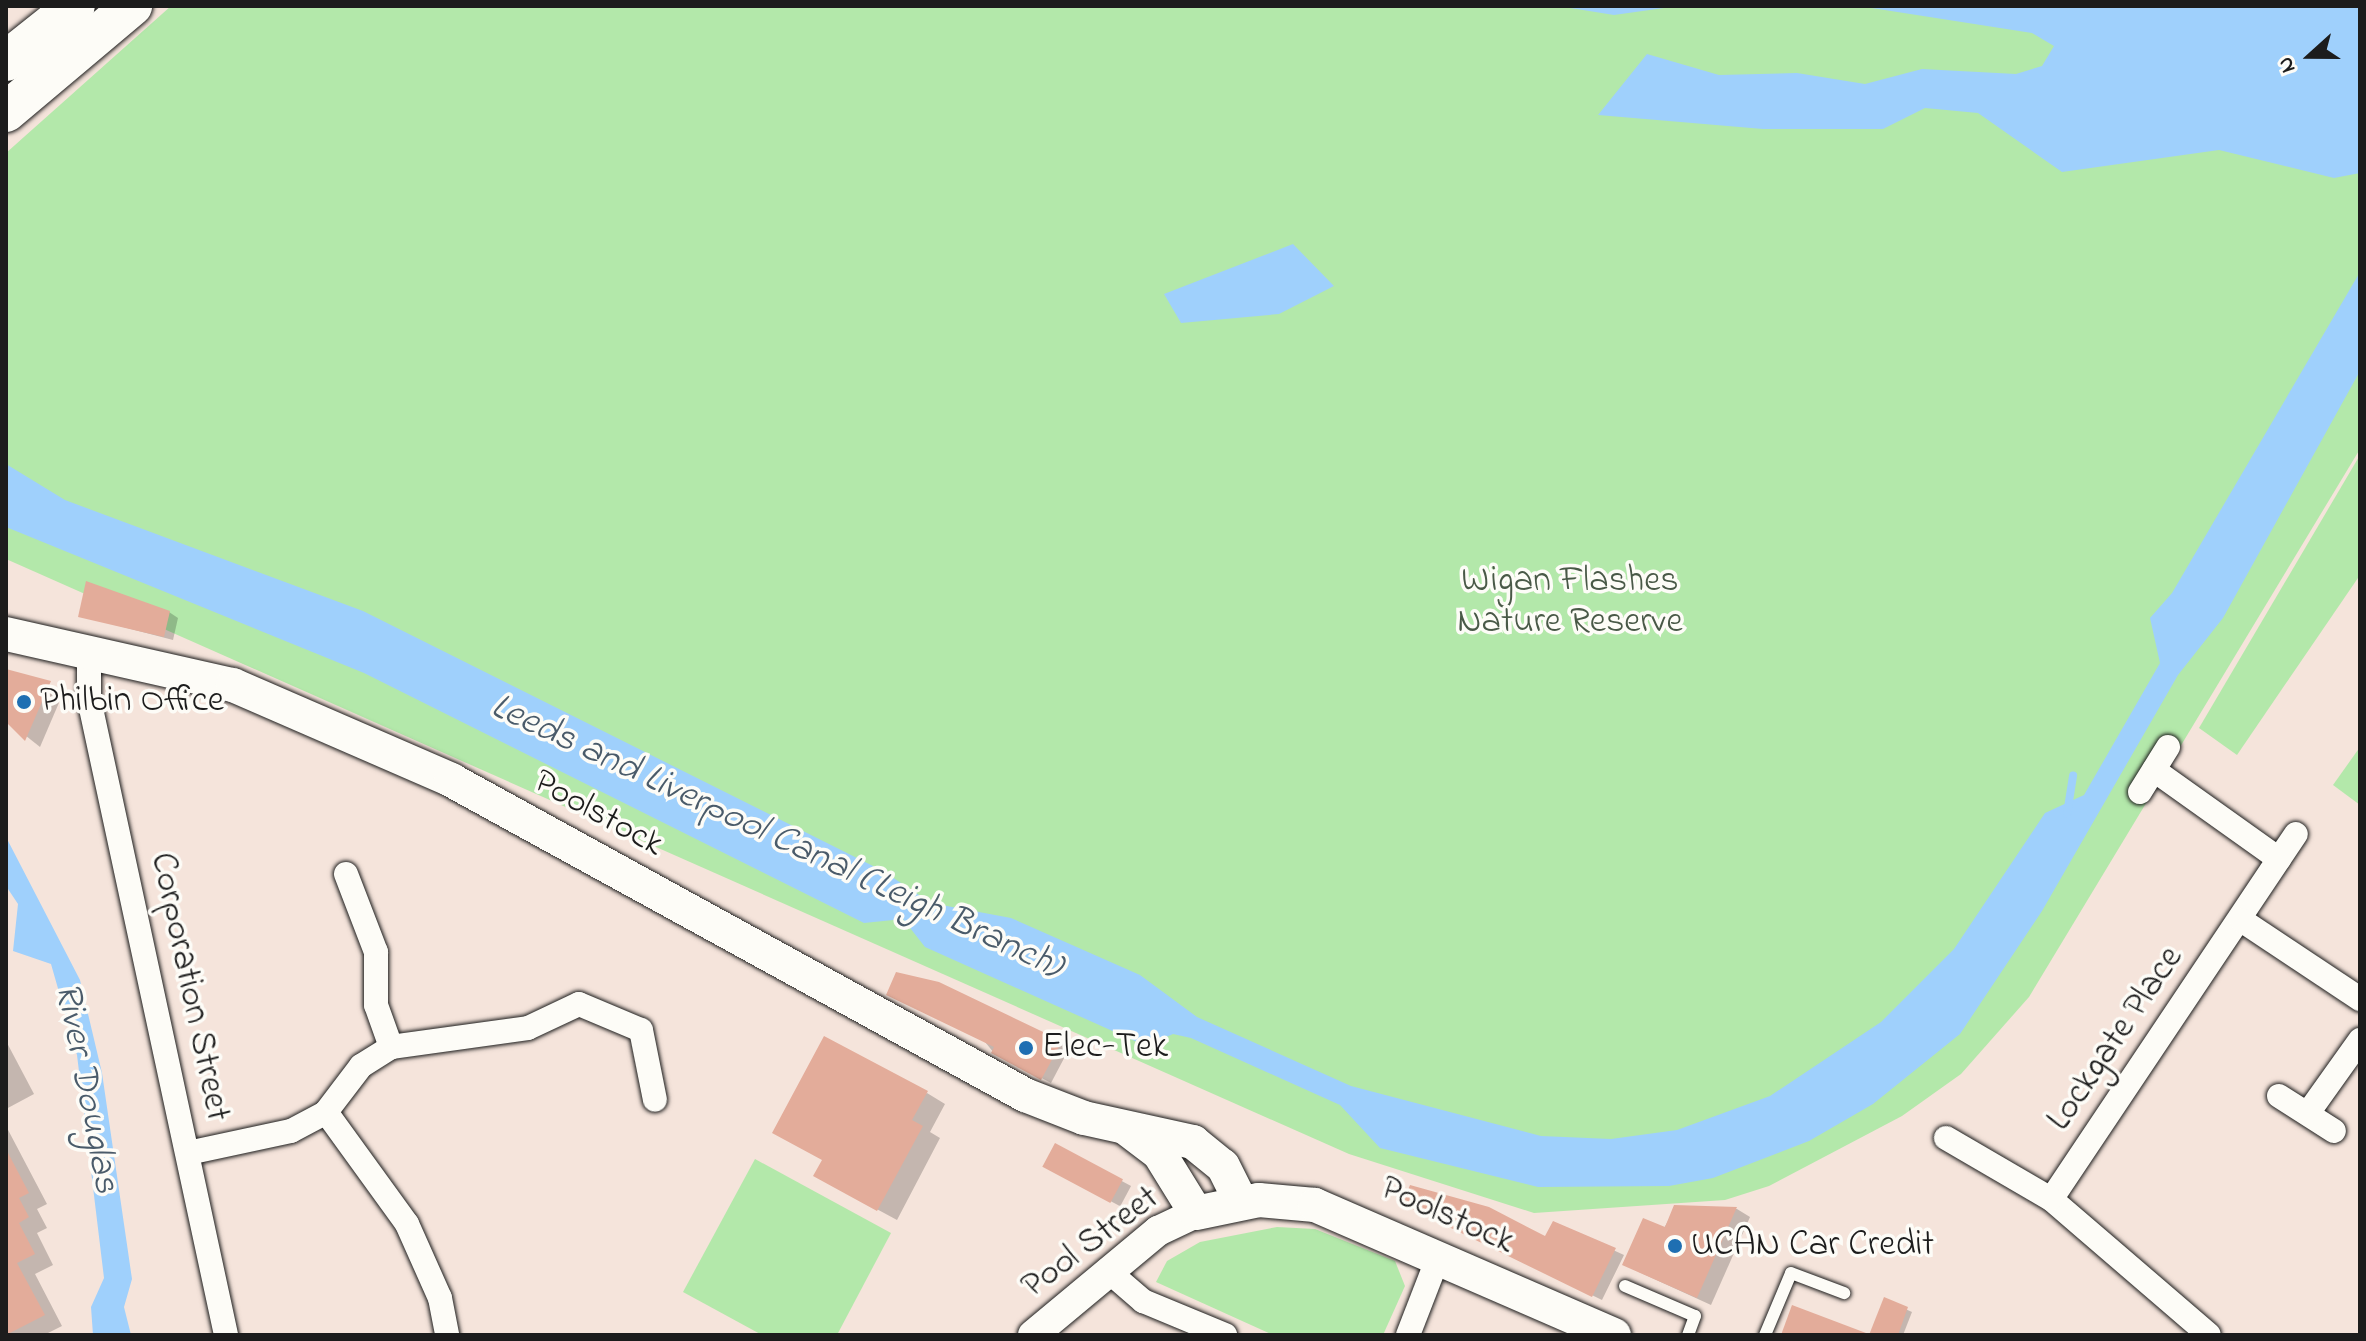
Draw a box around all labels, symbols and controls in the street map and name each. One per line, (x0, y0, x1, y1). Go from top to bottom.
north arrow (2270, 16, 2350, 96)
text: N (2270, 52, 2305, 77)
park label: Wigan Flashes Nature Reserve (1457, 559, 1683, 644)
place label: Philbin Office (40, 680, 224, 724)
water label: Leeds and Liverpool Canal (Leigh Branch) (483, 685, 1069, 991)
marker: Philbin Office (15, 693, 33, 711)
street label: Poolstock (525, 761, 671, 867)
street label: Corporation Street (139, 849, 239, 1125)
street label: Lockgate Place (2039, 939, 2193, 1139)
water label: River Douglas (42, 979, 128, 1197)
place label: Elec-Tek (1042, 1026, 1168, 1070)
marker: Elec-Tek (1017, 1039, 1035, 1057)
street label: Poolstock (1373, 1167, 1521, 1265)
street label: Pool Street (1014, 1177, 1168, 1309)
place label: UCAN Car Credit (1691, 1224, 1934, 1268)
marker: UCAN Car Credit (1666, 1237, 1684, 1255)

